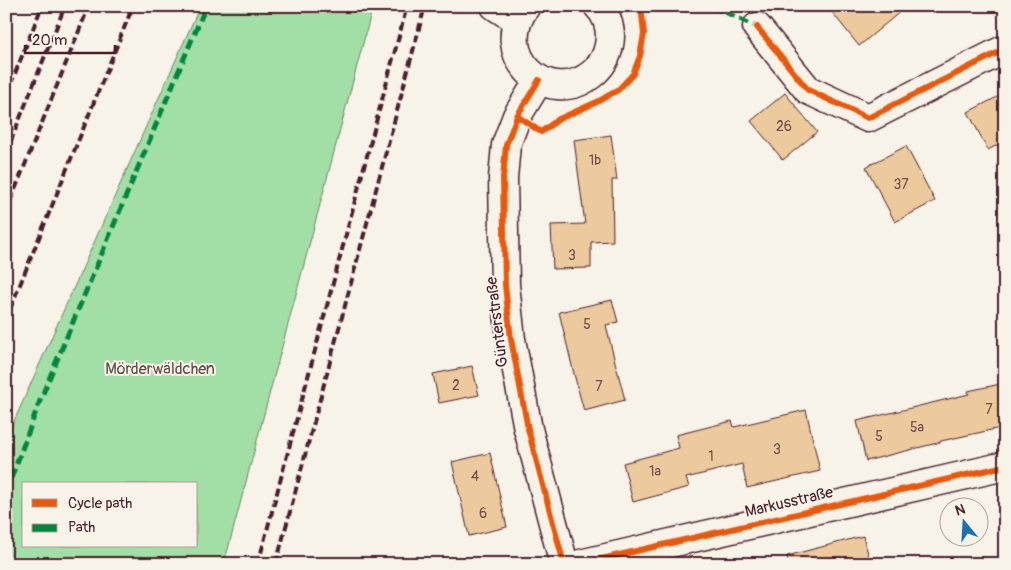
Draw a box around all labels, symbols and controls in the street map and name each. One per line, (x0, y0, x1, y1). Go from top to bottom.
scale bar (25, 22, 115, 54)
text: 20 m (32, 31, 67, 50)
house number: 26 (776, 118, 792, 135)
house number: 1b (589, 152, 601, 169)
house number: 37 (893, 176, 909, 193)
house number: 3 (568, 247, 576, 264)
street label: Günterstraße (482, 275, 512, 368)
house number: 5 (583, 316, 591, 333)
park label: Mörderwäldchen (105, 359, 215, 379)
house number: 2 (452, 377, 460, 394)
house number: 7 (595, 378, 603, 395)
house number: 7 (985, 401, 993, 418)
house number: 5a (910, 419, 924, 436)
house number: 5 (875, 428, 883, 445)
house number: 3 (773, 441, 781, 458)
house number: 1 (708, 448, 714, 465)
house number: 1a (649, 463, 661, 480)
house number: 4 (471, 468, 479, 485)
legend (22, 482, 198, 548)
street label: Markusstraße (743, 482, 835, 522)
text: Cycle path (68, 494, 132, 513)
north arrow (938, 498, 988, 548)
text: N (953, 501, 967, 520)
house number: 6 (479, 505, 487, 522)
text: Path (68, 518, 95, 537)

